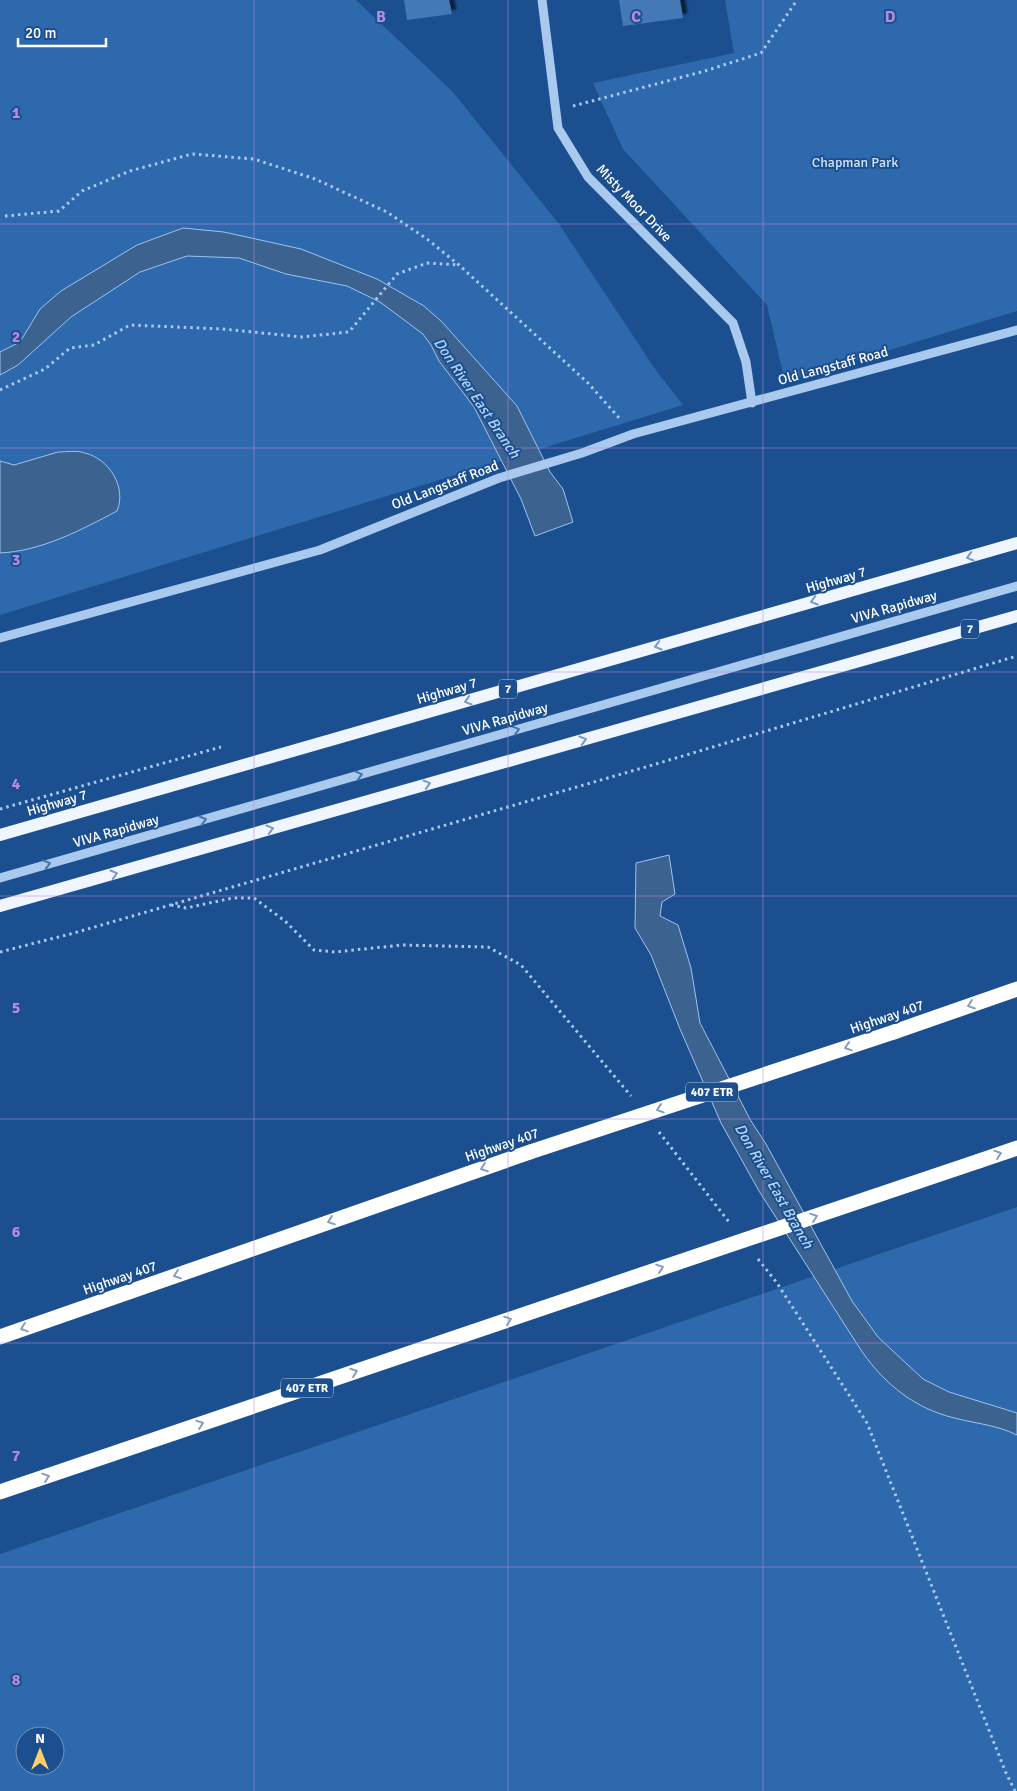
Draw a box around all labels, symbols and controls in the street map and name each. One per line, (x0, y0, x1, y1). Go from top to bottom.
text: B (376, 7, 386, 27)
text: C (631, 7, 641, 27)
text: D (885, 7, 896, 27)
scale bar (18, 15, 105, 47)
text: 20 m (25, 24, 56, 42)
text: 1 (12, 103, 21, 123)
park label: Chapman Park (812, 154, 898, 171)
street label: Misty Moor Drive (593, 161, 675, 245)
text: 2 (12, 327, 20, 347)
water label: Don River East Branch (430, 334, 524, 462)
street label: Old Langstaff Road (776, 343, 890, 389)
street label: Old Langstaff Road (389, 457, 501, 513)
text: 3 (12, 550, 20, 570)
one-way arrow (967, 551, 975, 561)
street label: Highway 7 (804, 563, 868, 597)
street label: VIVA Rapidway (849, 586, 939, 627)
one-way arrow (810, 596, 819, 606)
road number: 7 (961, 620, 979, 638)
one-way arrow (654, 641, 662, 651)
street label: Highway 7 (415, 674, 479, 708)
road number: 7 (499, 680, 517, 699)
one-way arrow (464, 695, 472, 705)
street label: VIVA Rapidway (460, 698, 550, 739)
one-way arrow (511, 726, 519, 736)
one-way arrow (578, 735, 587, 745)
one-way arrow (355, 770, 364, 781)
text: 4 (12, 774, 21, 794)
one-way arrow (422, 780, 430, 790)
street label: Highway 7 (25, 786, 89, 820)
street label: VIVA Rapidway (71, 810, 161, 851)
one-way arrow (199, 815, 208, 826)
one-way arrow (266, 824, 275, 835)
one-way arrow (42, 860, 50, 870)
one-way arrow (110, 869, 118, 879)
street label: Highway 407 (848, 996, 926, 1038)
text: 5 (12, 998, 20, 1018)
one-way arrow (967, 999, 976, 1009)
one-way arrow (844, 1041, 852, 1051)
road number: 407 ETR (686, 1082, 738, 1102)
one-way arrow (657, 1103, 665, 1113)
water label: Don River East Branch (731, 1120, 818, 1252)
street label: Highway 407 (463, 1124, 541, 1166)
one-way arrow (993, 1150, 1002, 1160)
one-way arrow (481, 1162, 489, 1172)
one-way arrow (809, 1212, 818, 1222)
one-way arrow (327, 1216, 336, 1226)
text: 6 (12, 1222, 21, 1242)
street label: Highway 407 (81, 1257, 159, 1299)
one-way arrow (655, 1264, 664, 1274)
one-way arrow (174, 1269, 182, 1279)
one-way arrow (503, 1316, 512, 1326)
one-way arrow (20, 1322, 29, 1332)
one-way arrow (349, 1368, 358, 1378)
road number: 407 ETR (281, 1379, 333, 1398)
one-way arrow (195, 1420, 204, 1430)
text: 7 (12, 1446, 21, 1466)
one-way arrow (41, 1472, 50, 1482)
text: 8 (12, 1670, 21, 1690)
north arrow (15, 1726, 65, 1776)
text: N (35, 1730, 45, 1747)

